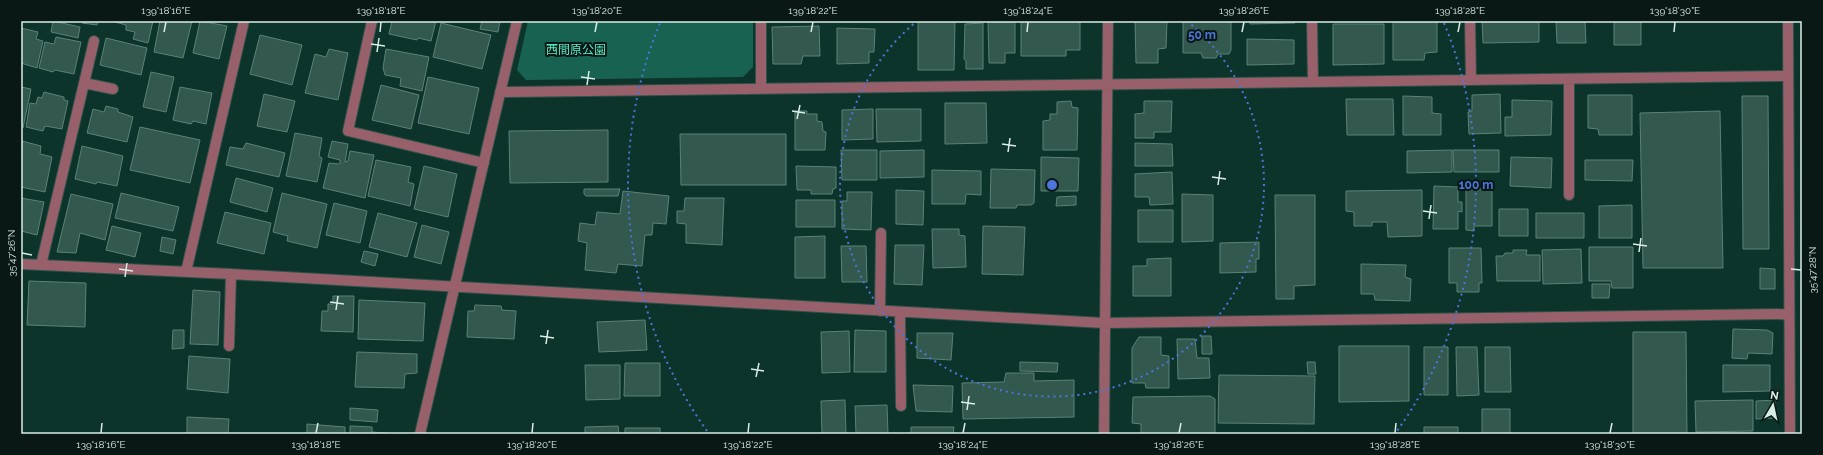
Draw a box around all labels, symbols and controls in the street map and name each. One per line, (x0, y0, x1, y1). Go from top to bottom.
text: 139°18'16"E (141, 5, 191, 16)
text: 139°18'18"E (356, 5, 406, 16)
text: 139°18'20"E (572, 5, 622, 16)
text: 139°18'22"E (788, 5, 838, 16)
text: 139°18'24"E (1003, 5, 1053, 16)
text: 139°18'26"E (1219, 5, 1269, 16)
text: 139°18'28"E (1435, 5, 1485, 16)
text: 139°18'30"E (1650, 5, 1700, 16)
text: 50 m (1188, 28, 1216, 42)
park label: 西間原公園 (546, 43, 606, 57)
centre of rings (1045, 178, 1059, 192)
text: 100 m (1459, 178, 1493, 192)
text: 35°47'26"N (6, 229, 17, 277)
text: 35°47'28"N (1807, 246, 1818, 294)
north arrow (1753, 385, 1793, 425)
text: N (1769, 389, 1780, 403)
text: 139°18'16"E (76, 439, 126, 450)
text: 139°18'18"E (291, 439, 341, 450)
text: 139°18'20"E (507, 439, 557, 450)
text: 139°18'22"E (723, 439, 773, 450)
text: 139°18'24"E (938, 439, 988, 450)
text: 139°18'26"E (1154, 439, 1204, 450)
text: 139°18'28"E (1370, 439, 1420, 450)
text: 139°18'30"E (1585, 439, 1635, 450)

